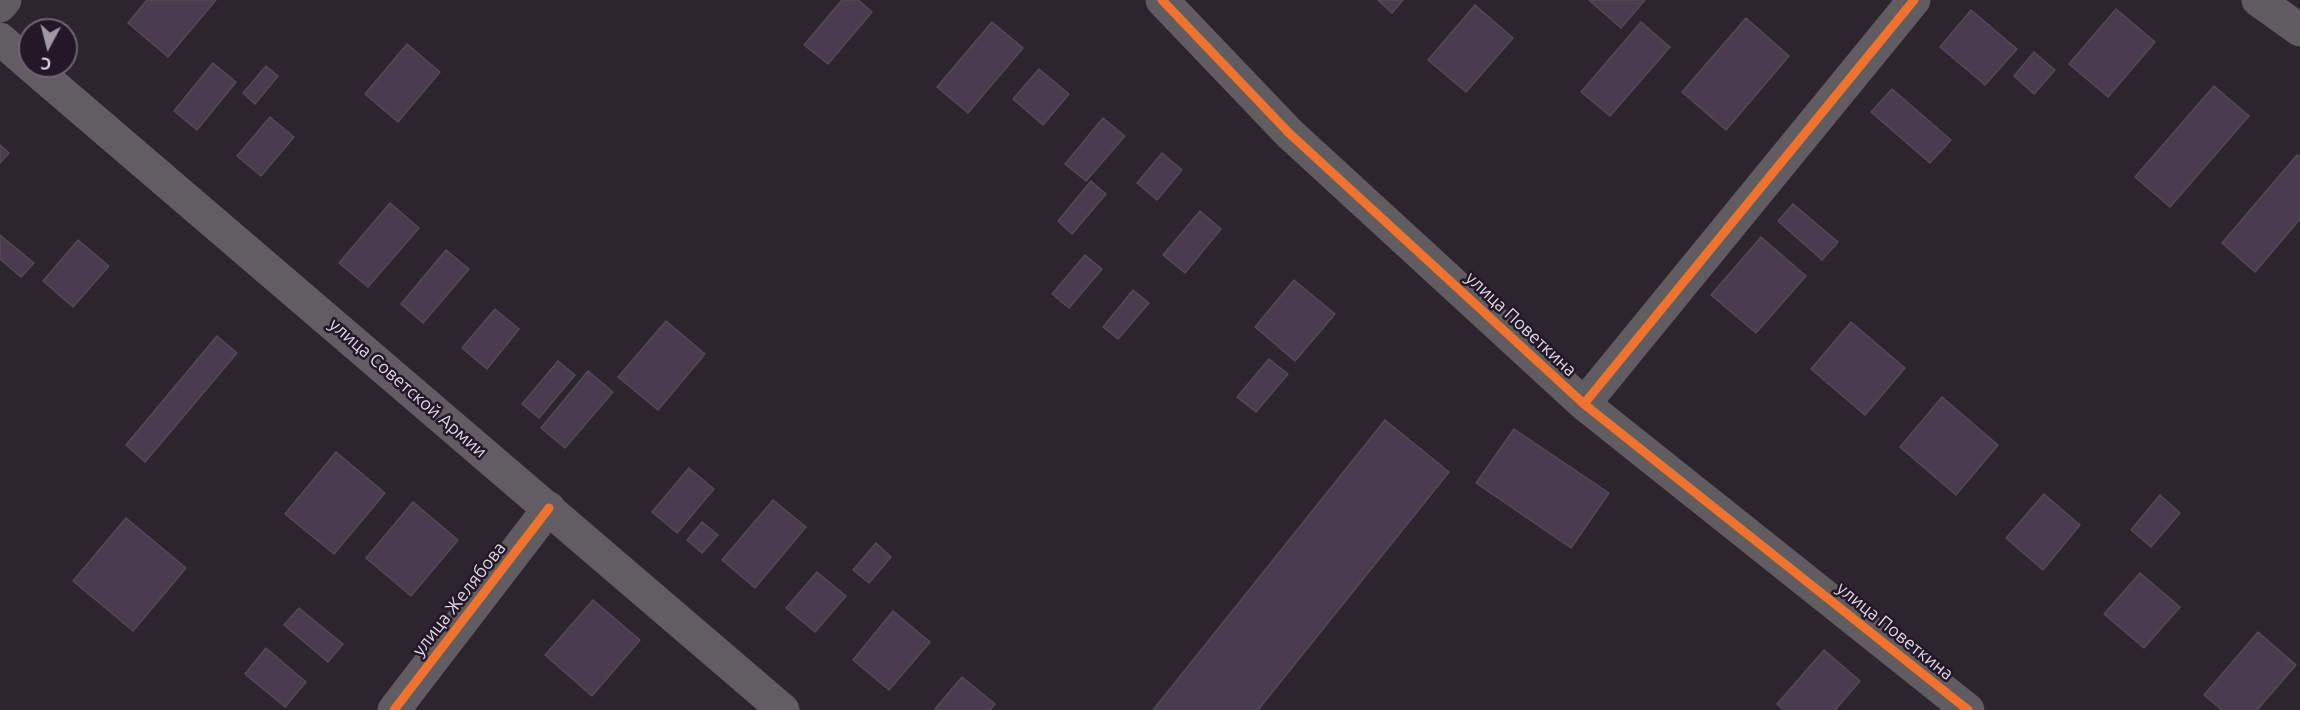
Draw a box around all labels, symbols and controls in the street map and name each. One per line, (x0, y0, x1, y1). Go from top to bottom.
north arrow (18, 18, 78, 78)
text: С (40, 54, 52, 73)
street label: улица Поветкина (1461, 267, 1581, 381)
street label: улица Советской Армии (325, 314, 491, 462)
street label: улица Желябова (408, 538, 510, 660)
street label: улица Поветкина (1832, 577, 1958, 685)

